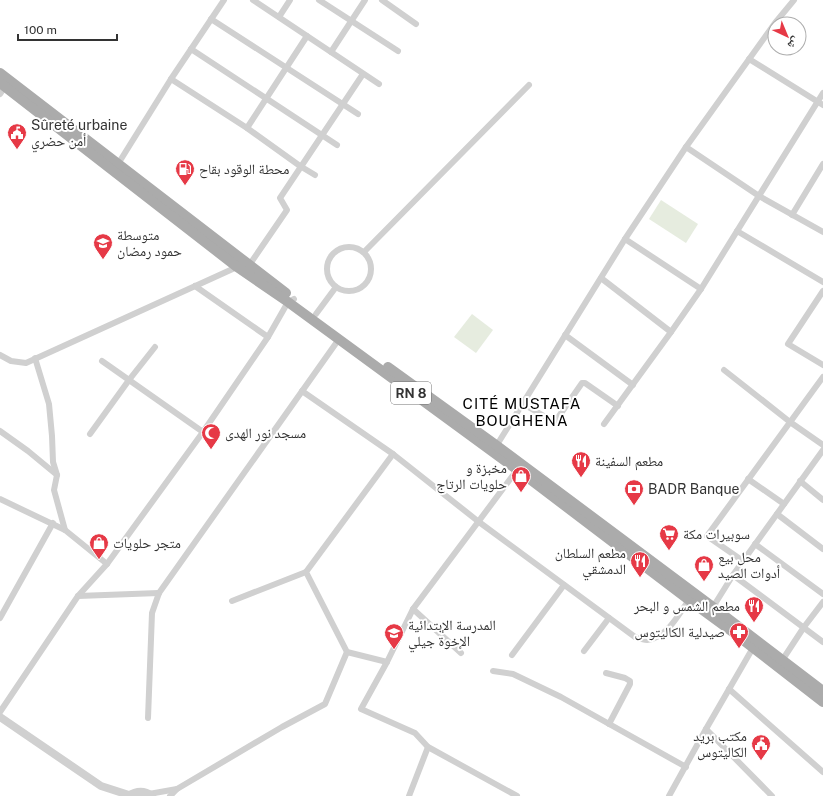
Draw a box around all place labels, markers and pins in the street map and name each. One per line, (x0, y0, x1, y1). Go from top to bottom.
place label: Sûreté urbaine أمن حضري (31, 117, 127, 153)
public building icon: Sûreté urbaine أمن حضري (6, 122, 28, 150)
fuel station icon: محطة الوقود بقاح (174, 158, 196, 186)
place label: محطة الوقود بقاح (199, 161, 289, 179)
place label: متوسطة حمود رمضان (117, 227, 182, 260)
school or university icon: متوسطة حمود رمضان (92, 232, 114, 260)
mosque icon: مسجد نور الهدى (200, 422, 222, 450)
place label: مسجد نور الهدى (225, 425, 306, 442)
restaurant icon: مطعم السفينة (570, 450, 592, 478)
place label: مطعم السفينة (595, 453, 663, 471)
place label: مخبزة و حلويات الرتاج (436, 460, 507, 494)
shop icon: مخبزة و حلويات الرتاج (510, 465, 532, 493)
bank icon: BADR Banque (623, 478, 645, 506)
place label: BADR Banque (648, 481, 740, 497)
supermarket icon: سوبيرات مكة (658, 523, 680, 551)
place label: سوبيرات مكة (683, 526, 750, 543)
shop icon: متجر حلويات (88, 532, 110, 560)
place label: متجر حلويات (113, 535, 181, 552)
place label: مطعم السلطان الدمشقي (555, 545, 626, 581)
place label: محل بيع أدوات الصيد (718, 549, 780, 582)
restaurant icon: مطعم السلطان الدمشقي (629, 550, 651, 578)
shop icon: محل بيع أدوات الصيد (693, 554, 715, 582)
restaurant icon: مطعم الشمس و البحر (743, 595, 765, 623)
place label: مطعم الشمس و البحر (633, 598, 740, 616)
place label: المدرسة الإبتدائية الإخوة جيلي (408, 617, 496, 653)
pharmacy icon: صيدلية الكاليتوس (728, 621, 750, 649)
school or university icon: المدرسة الإبتدائية الإخوة جيلي (383, 622, 405, 650)
place label: صيدلية الكاليتوس (635, 624, 725, 641)
place label: مكتب بريد الكاليتوس (693, 728, 747, 761)
public building icon: مكتب بريد الكاليتوس (750, 733, 772, 761)

